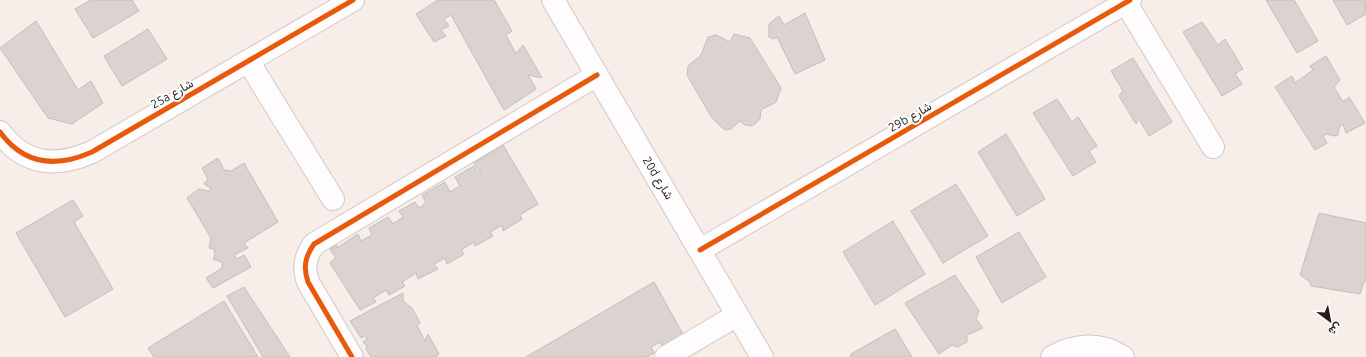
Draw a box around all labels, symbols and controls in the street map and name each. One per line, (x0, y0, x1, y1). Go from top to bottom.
street label: 25a شارع (148, 76, 197, 113)
street label: 29b شارع (886, 99, 935, 137)
street label: 20d شارع (638, 154, 676, 203)
north arrow (1310, 301, 1350, 341)
text: ش (1326, 320, 1344, 338)

